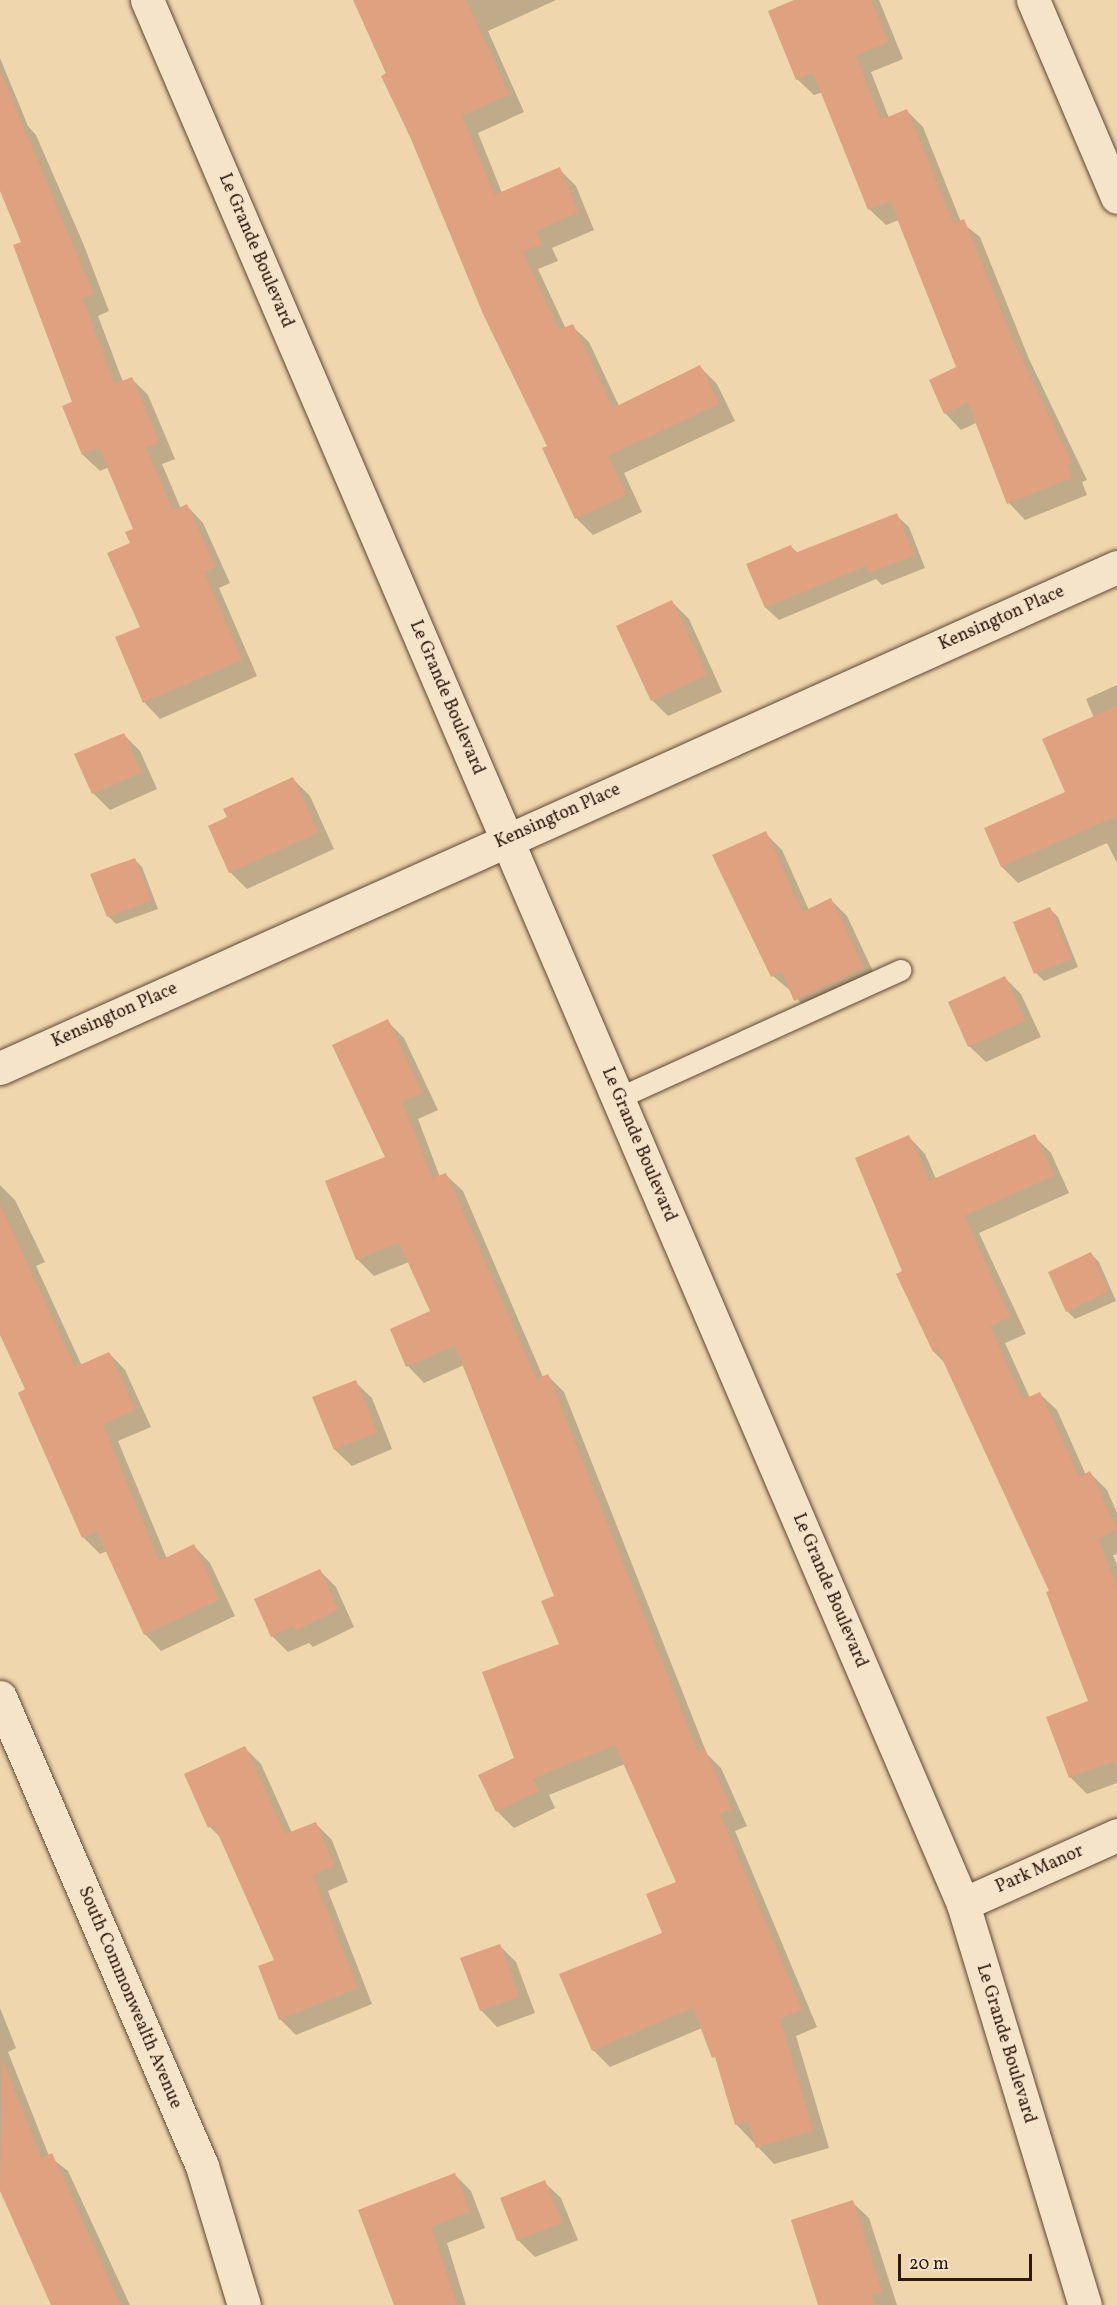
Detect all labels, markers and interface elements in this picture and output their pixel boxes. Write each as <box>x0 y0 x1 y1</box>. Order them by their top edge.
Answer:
street label: Le Grande Boulevard <box>213 170 297 332</box>
street label: Kensington Place <box>936 582 1068 656</box>
street label: Le Grande Boulevard <box>404 617 488 779</box>
street label: Kensington Place <box>492 780 624 854</box>
street label: Kensington Place <box>49 979 181 1053</box>
street label: Le Grande Boulevard <box>596 1064 680 1226</box>
street label: Le Grande Boulevard <box>787 1510 871 1672</box>
street label: Park Manor <box>993 1841 1087 1899</box>
street label: South Commonwealth Avenue <box>72 1884 186 2112</box>
street label: Le Grande Boulevard <box>970 1962 1040 2126</box>
scale bar <box>901 2242 1034 2280</box>
text: 20 m <box>909 2252 949 2277</box>

